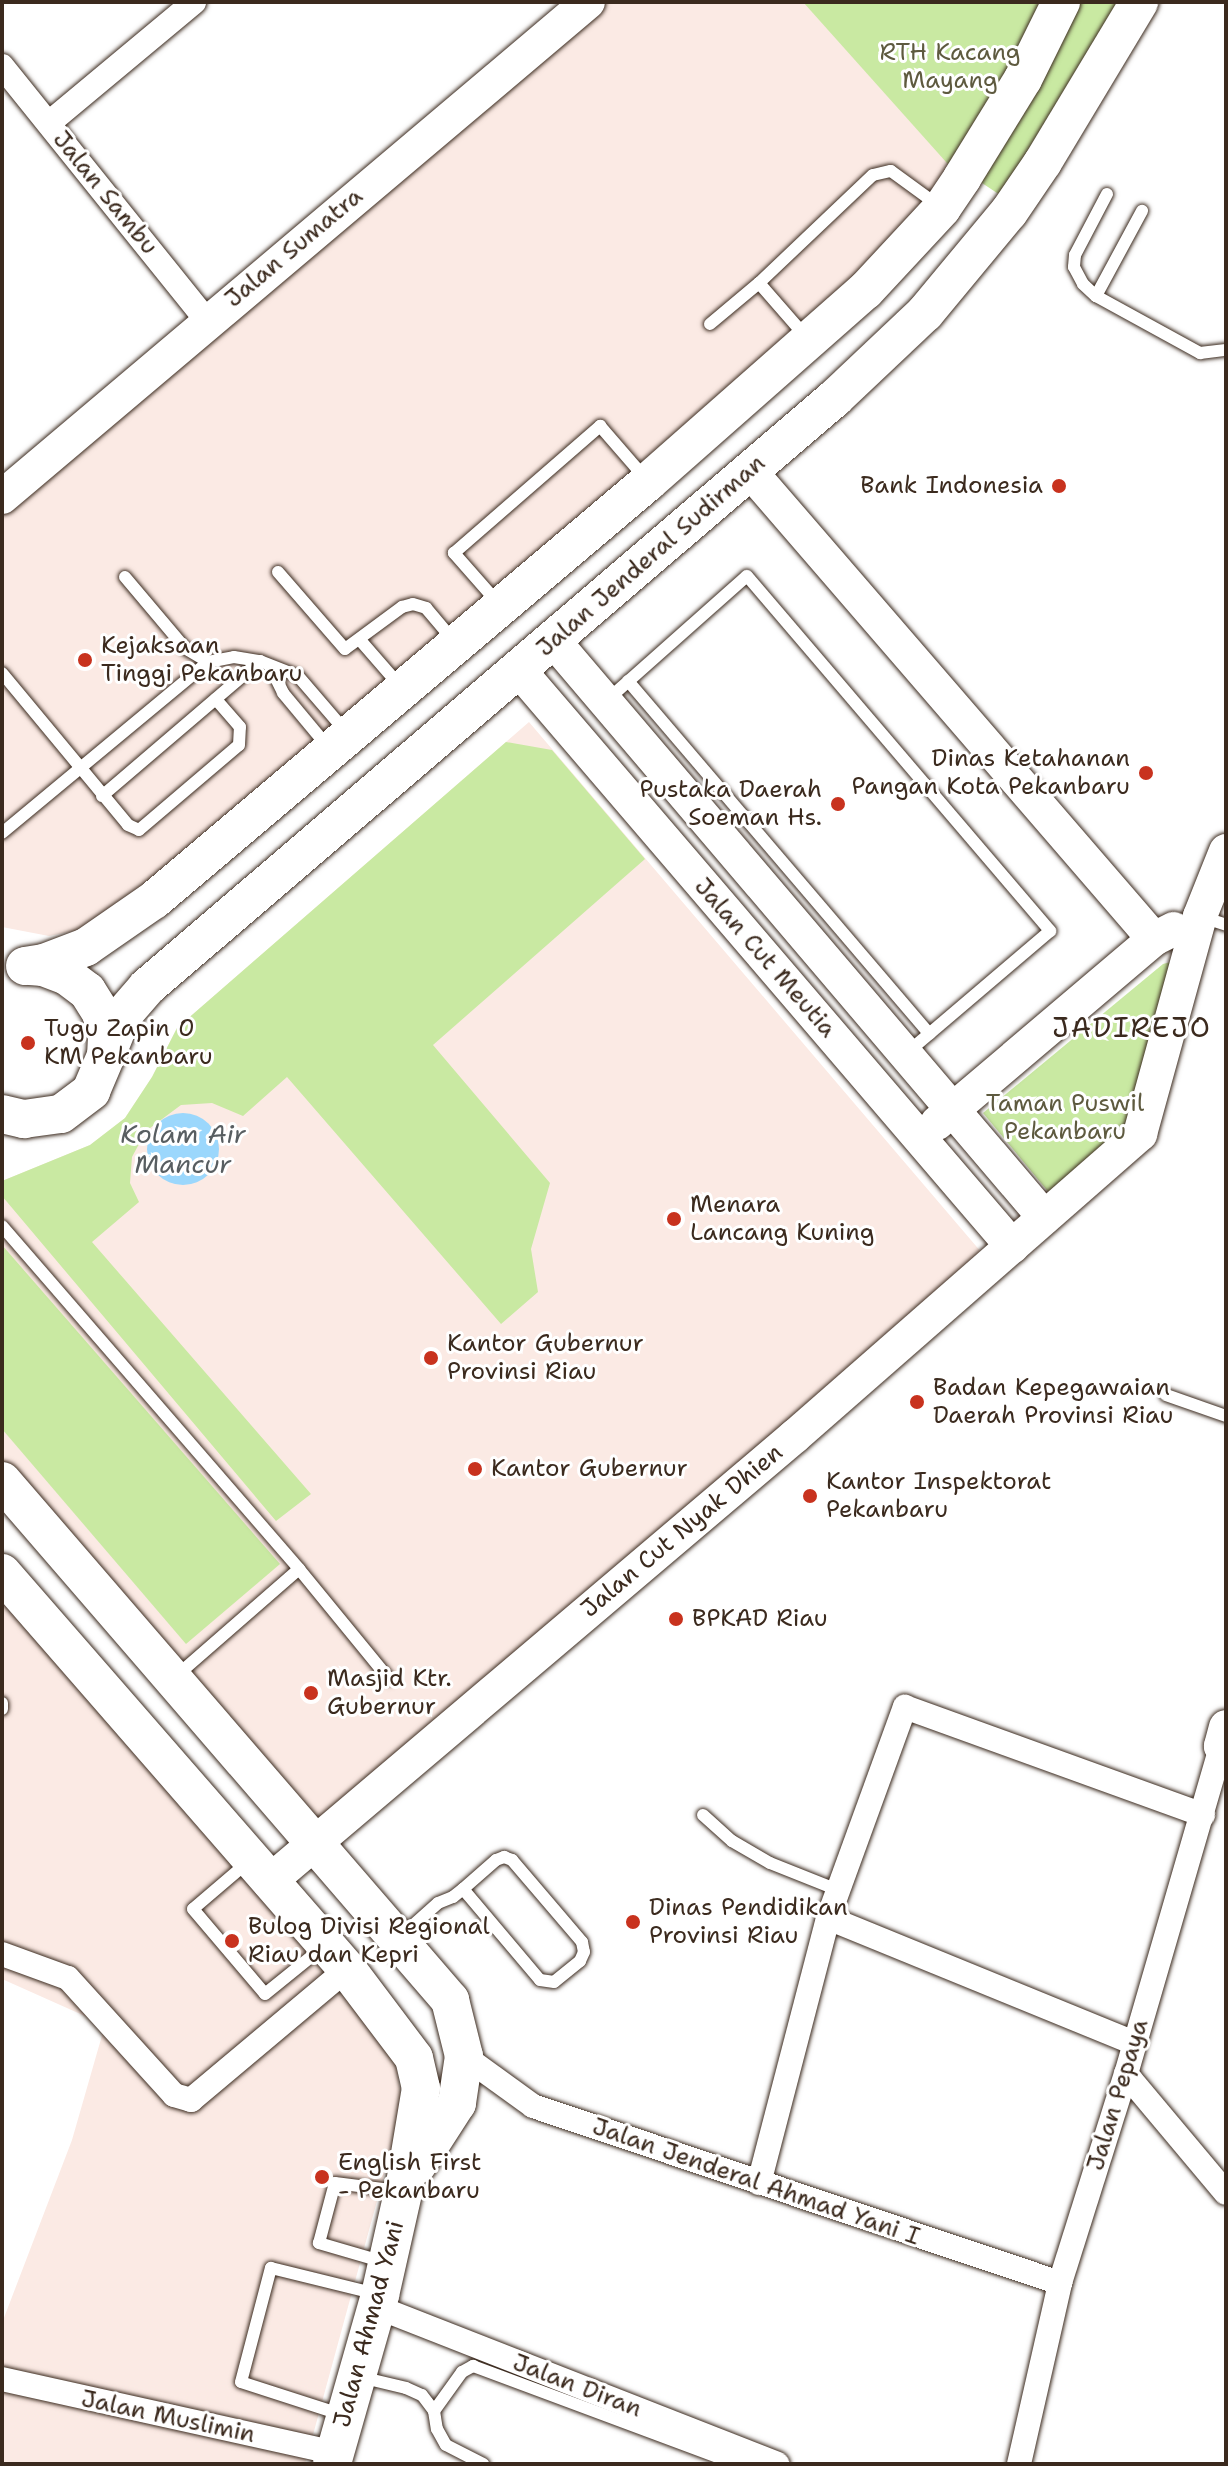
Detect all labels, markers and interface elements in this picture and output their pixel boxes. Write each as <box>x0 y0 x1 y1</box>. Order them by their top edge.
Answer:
park label: RTH Kacang Mayang <box>879 39 1021 95</box>
street label: Jalan Sambu <box>46 125 164 261</box>
street label: Jalan Sumatra <box>219 182 369 314</box>
street label: Jalan Jenderal Sudirman <box>531 449 771 663</box>
place label: Bank Indonesia <box>860 472 1043 500</box>
marker: Bank Indonesia <box>1050 477 1068 495</box>
place label: Kejaksaan Tinggi Pekanbaru <box>101 632 302 688</box>
marker: Kejaksaan Tinggi Pekanbaru <box>76 651 94 669</box>
place label: Dinas Ketahanan Pangan Kota Pekanbaru <box>852 745 1130 801</box>
marker: Dinas Ketahanan Pangan Kota Pekanbaru <box>1137 764 1155 782</box>
place label: Pustaka Daerah Soeman Hs. <box>639 776 822 832</box>
marker: Pustaka Daerah Soeman Hs. <box>829 795 847 813</box>
street label: Jalan Cut Meutia <box>688 872 842 1044</box>
district label: JADIREJO <box>1052 1010 1212 1044</box>
place label: Tugu Zapin 0 KM Pekanbaru <box>44 1015 213 1071</box>
marker: Tugu Zapin 0 KM Pekanbaru <box>19 1034 37 1052</box>
park label: Taman Puswil Pekanbaru <box>986 1090 1144 1146</box>
water label: Kolam Air Mancur <box>120 1118 246 1180</box>
place label: Menara Lancang Kuning <box>690 1191 874 1247</box>
marker: Menara Lancang Kuning <box>665 1210 683 1228</box>
place label: Kantor Gubernur Provinsi Riau <box>447 1330 644 1386</box>
marker: Kantor Gubernur Provinsi Riau <box>422 1349 440 1367</box>
place label: Badan Kepegawaian Daerah Provinsi Riau <box>933 1374 1173 1430</box>
marker: Badan Kepegawaian Daerah Provinsi Riau <box>908 1393 926 1411</box>
street label: Jalan Cut Nyak Dhien <box>575 1438 789 1624</box>
place label: Kantor Gubernur <box>491 1455 688 1483</box>
marker: Kantor Gubernur <box>466 1460 484 1478</box>
place label: Kantor Inspektorat Pekanbaru <box>826 1468 1051 1524</box>
marker: Kantor Inspektorat Pekanbaru <box>801 1487 819 1505</box>
place label: BPKAD Riau <box>692 1605 828 1633</box>
marker: BPKAD Riau <box>667 1610 685 1628</box>
place label: Masjid Ktr. Gubernur <box>327 1665 452 1721</box>
marker: Masjid Ktr. Gubernur <box>302 1684 320 1702</box>
place label: Dinas Pendidikan Provinsi Riau <box>649 1894 848 1950</box>
place label: Bulog Divisi Regional Riau dan Kepri <box>248 1913 490 1969</box>
marker: Dinas Pendidikan Provinsi Riau <box>624 1913 642 1931</box>
marker: Bulog Divisi Regional Riau dan Kepri <box>223 1932 241 1950</box>
street label: Jalan Pepaya <box>1081 2016 1155 2174</box>
street label: Jalan Jenderal Ahmad Yani I <box>588 2112 924 2252</box>
place label: English First - Pekanbaru <box>338 2149 482 2205</box>
marker: English First - Pekanbaru <box>313 2168 331 2186</box>
street label: Jalan Ahmad Yani <box>328 2217 410 2431</box>
street label: Jalan Diran <box>509 2348 645 2424</box>
street label: Jalan Muslimin <box>78 2385 258 2449</box>

